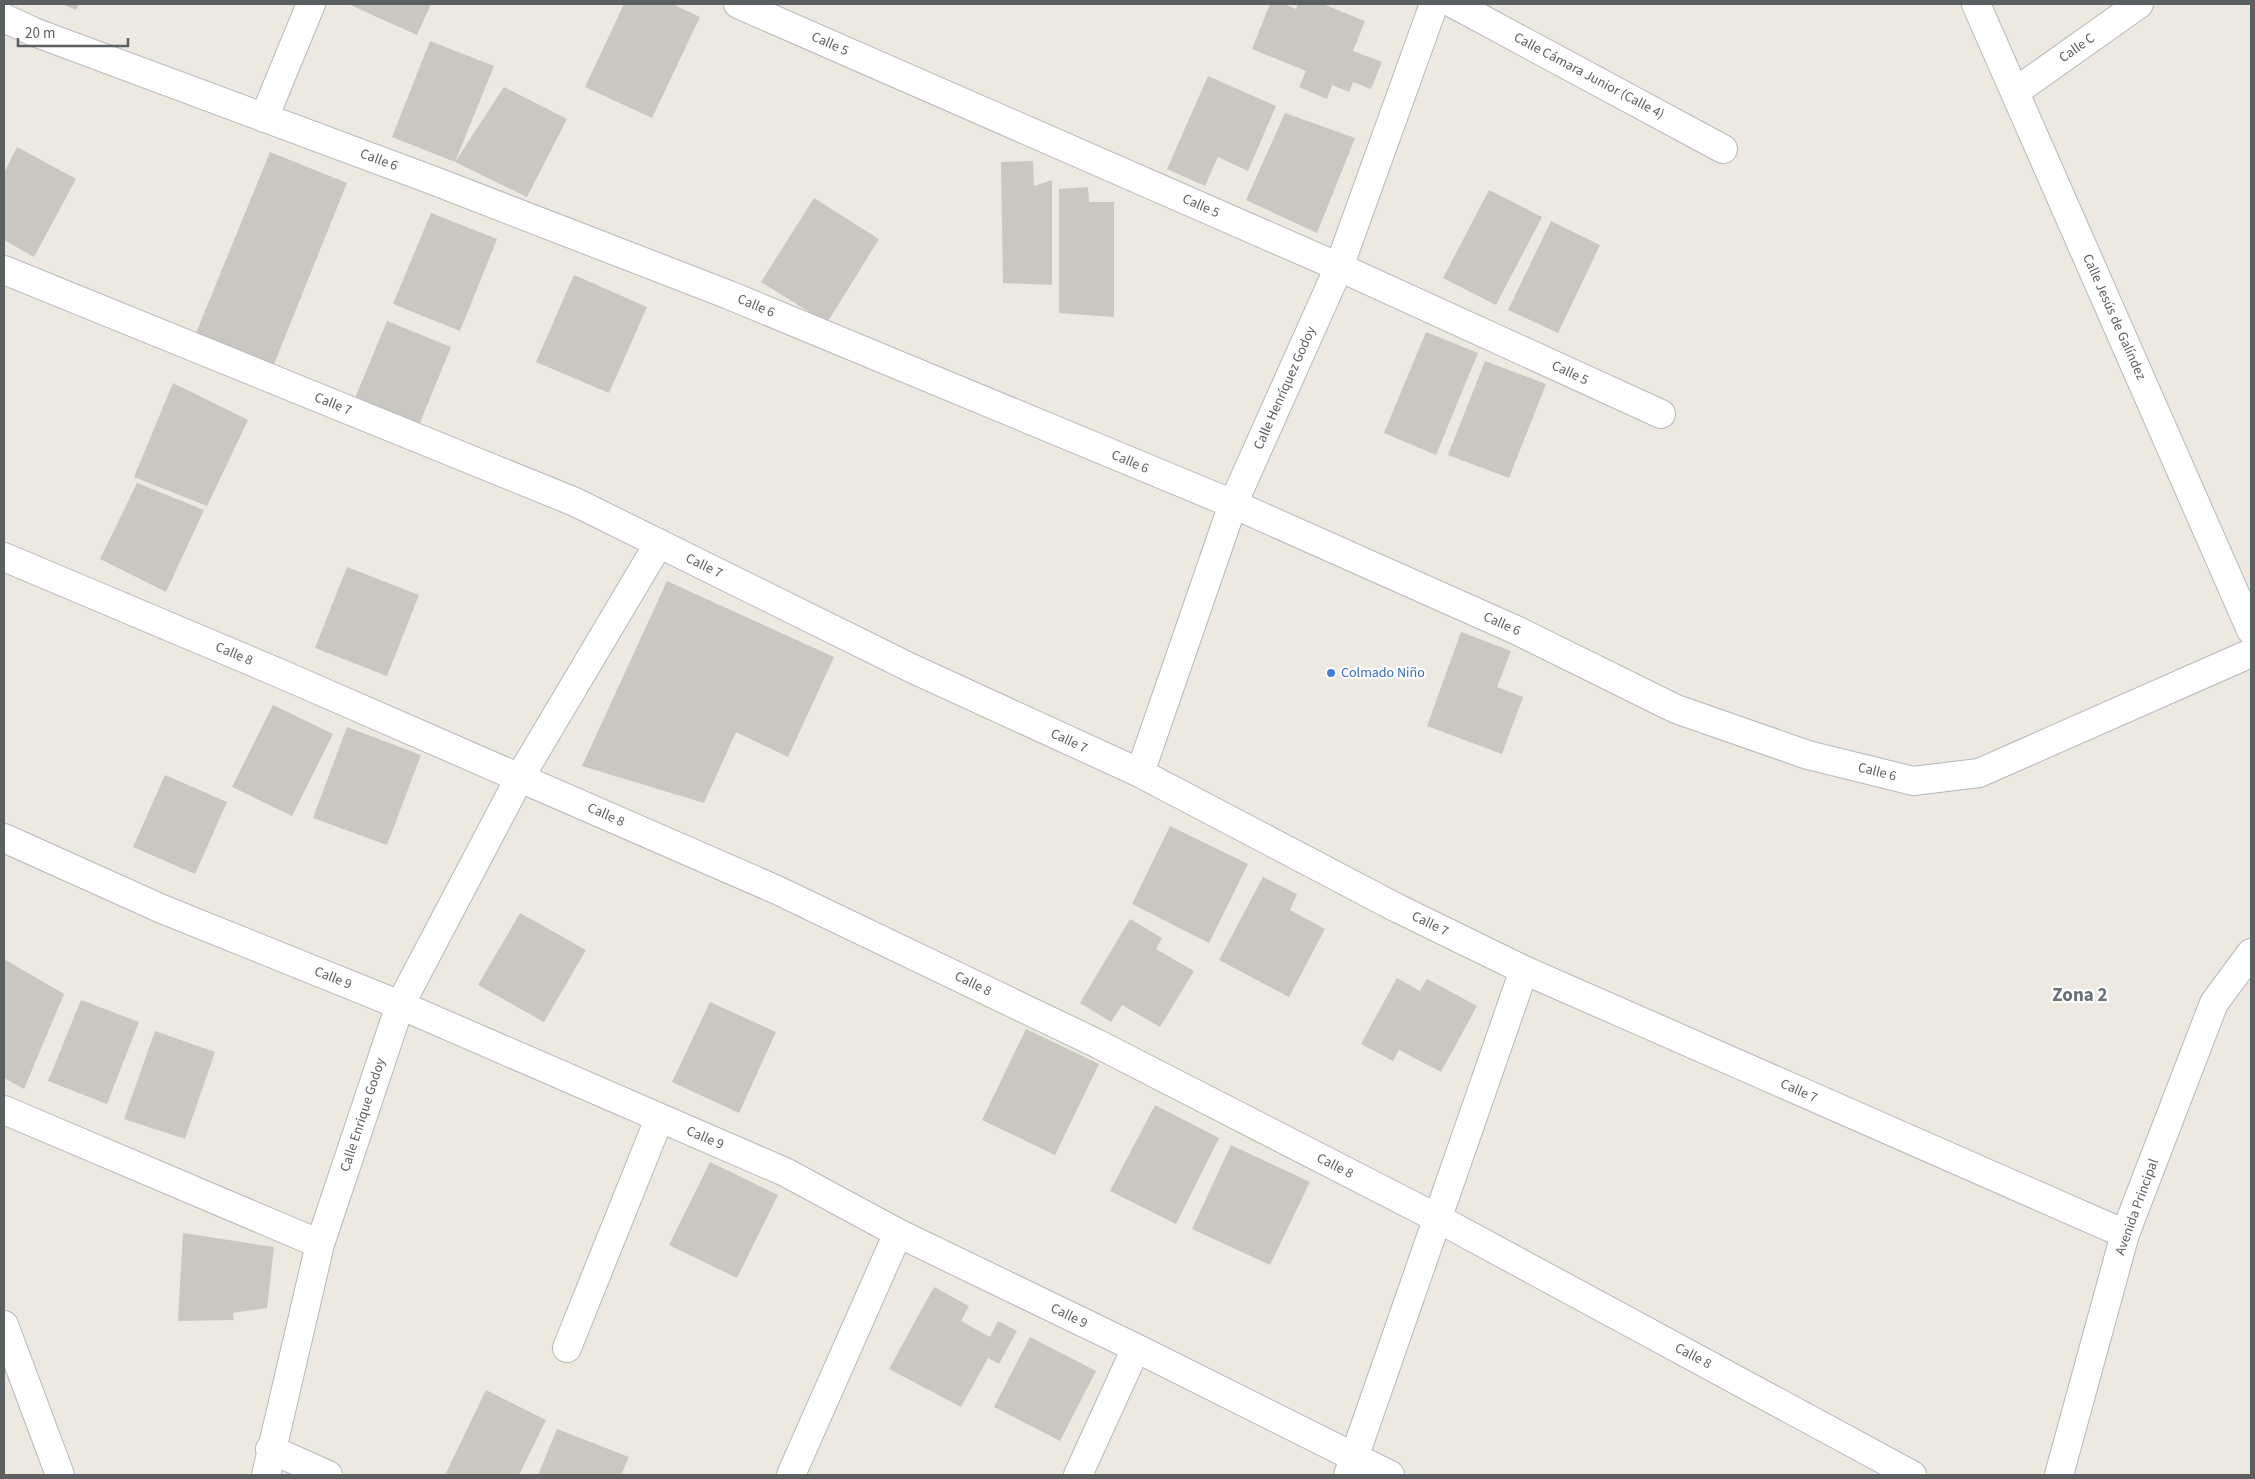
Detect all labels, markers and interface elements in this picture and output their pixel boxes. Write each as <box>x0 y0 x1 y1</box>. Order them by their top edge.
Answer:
scale bar <box>18 15 128 47</box>
text: 20 m <box>25 23 55 44</box>
street label: Calle 5 <box>808 27 852 61</box>
street label: Calle Cámara Junior (Calle 4) <box>1510 28 1668 124</box>
street label: Calle C <box>2055 28 2099 68</box>
street label: Calle 6 <box>357 144 401 176</box>
street label: Calle 5 <box>1179 189 1223 223</box>
street label: Calle Jesús de Galíndez <box>2077 251 2151 383</box>
street label: Calle 6 <box>734 289 778 323</box>
street label: Calle Henríquez Godoy <box>1249 323 1321 453</box>
street label: Calle 5 <box>1548 356 1592 390</box>
street label: Calle 7 <box>311 387 355 421</box>
street label: Calle 6 <box>1108 445 1152 479</box>
street label: Calle 7 <box>682 548 726 584</box>
street label: Calle 6 <box>1480 607 1524 641</box>
street label: Calle 8 <box>212 637 256 671</box>
place label: Colmado Niño <box>1341 663 1425 683</box>
marker: Colmado Niño <box>1325 667 1337 679</box>
street label: Calle 7 <box>1047 724 1091 758</box>
street label: Calle 6 <box>1856 758 1898 786</box>
street label: Calle 8 <box>584 798 628 832</box>
street label: Calle 7 <box>1408 906 1452 942</box>
street label: Calle 9 <box>311 961 355 995</box>
street label: Calle 8 <box>951 966 995 1002</box>
district label: Zona 2 <box>2052 982 2108 1009</box>
street label: Calle Enrique Godoy <box>335 1055 391 1174</box>
street label: Calle 7 <box>1777 1074 1821 1108</box>
street label: Calle 9 <box>683 1121 727 1155</box>
street label: Calle 8 <box>1313 1148 1357 1184</box>
street label: Avenida Principal <box>2110 1155 2164 1258</box>
street label: Calle 9 <box>1047 1298 1091 1334</box>
street label: Calle 8 <box>1671 1338 1715 1374</box>

